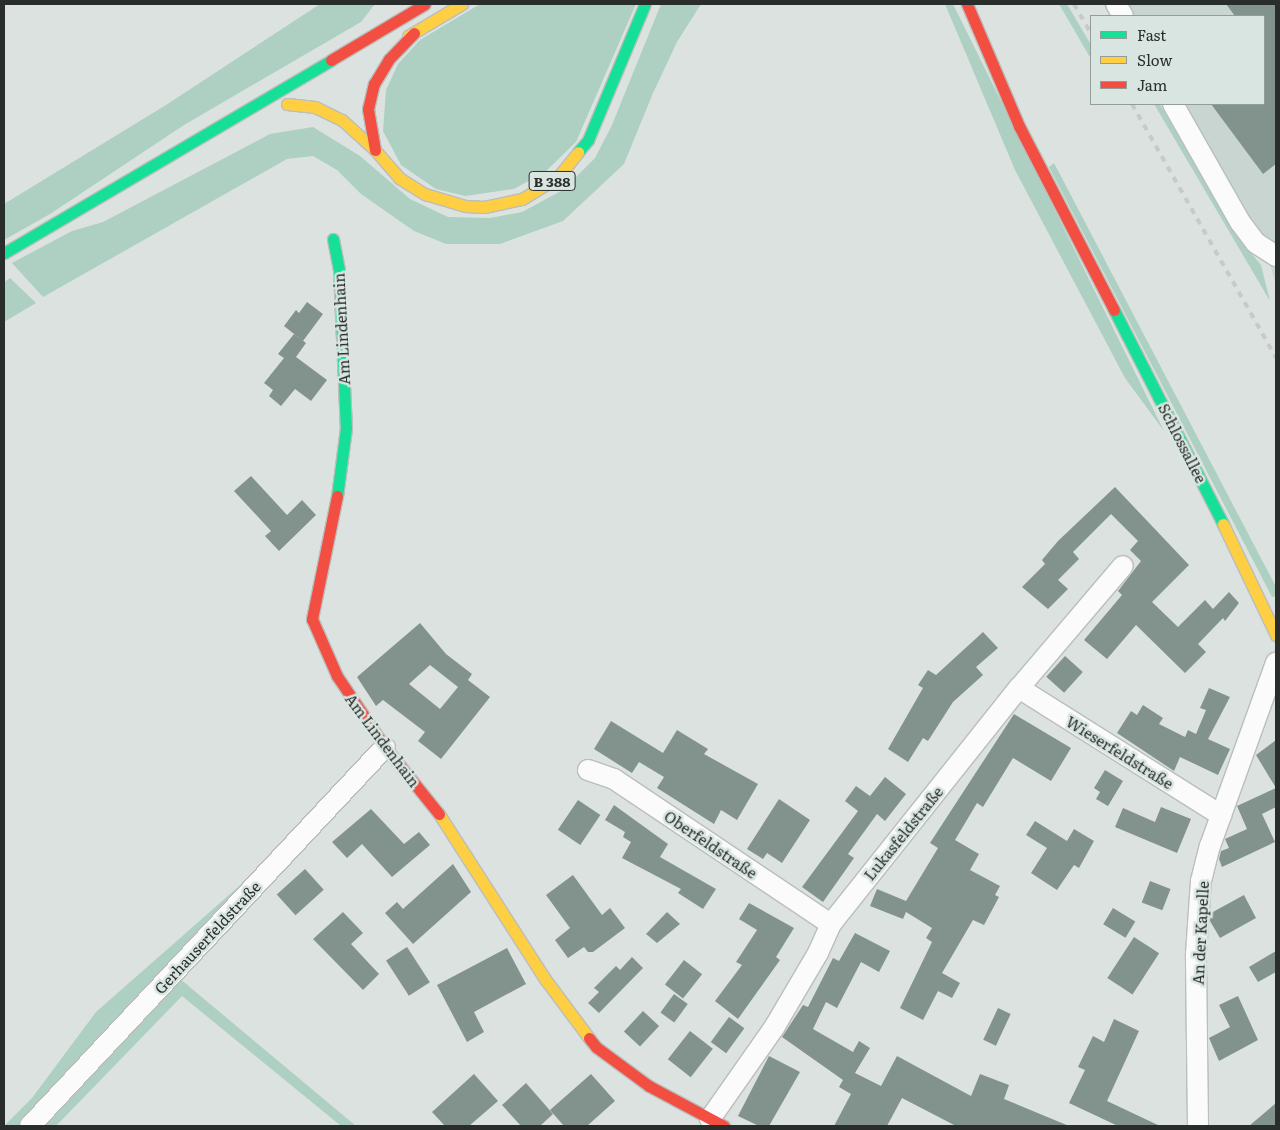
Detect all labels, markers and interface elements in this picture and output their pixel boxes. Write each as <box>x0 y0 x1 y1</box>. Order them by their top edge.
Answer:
legend <box>1090 15 1265 105</box>
text: Fast <box>1137 23 1166 46</box>
text: Slow <box>1137 48 1172 71</box>
text: Jam <box>1137 73 1167 96</box>
road number: B 388 <box>528 170 576 192</box>
street label: Am Lindenhain <box>329 273 353 385</box>
street label: Schlossallee <box>1155 400 1211 486</box>
street label: Am Lindenhain <box>342 690 424 790</box>
street label: Wieserfeldstraße <box>1063 712 1177 792</box>
street label: Lukasfeldstraße <box>860 783 946 883</box>
street label: Oberfeldstraße <box>661 806 761 882</box>
street label: Gerhauserfeldstraße <box>150 877 264 997</box>
street label: An der Kapelle <box>1188 881 1212 985</box>

